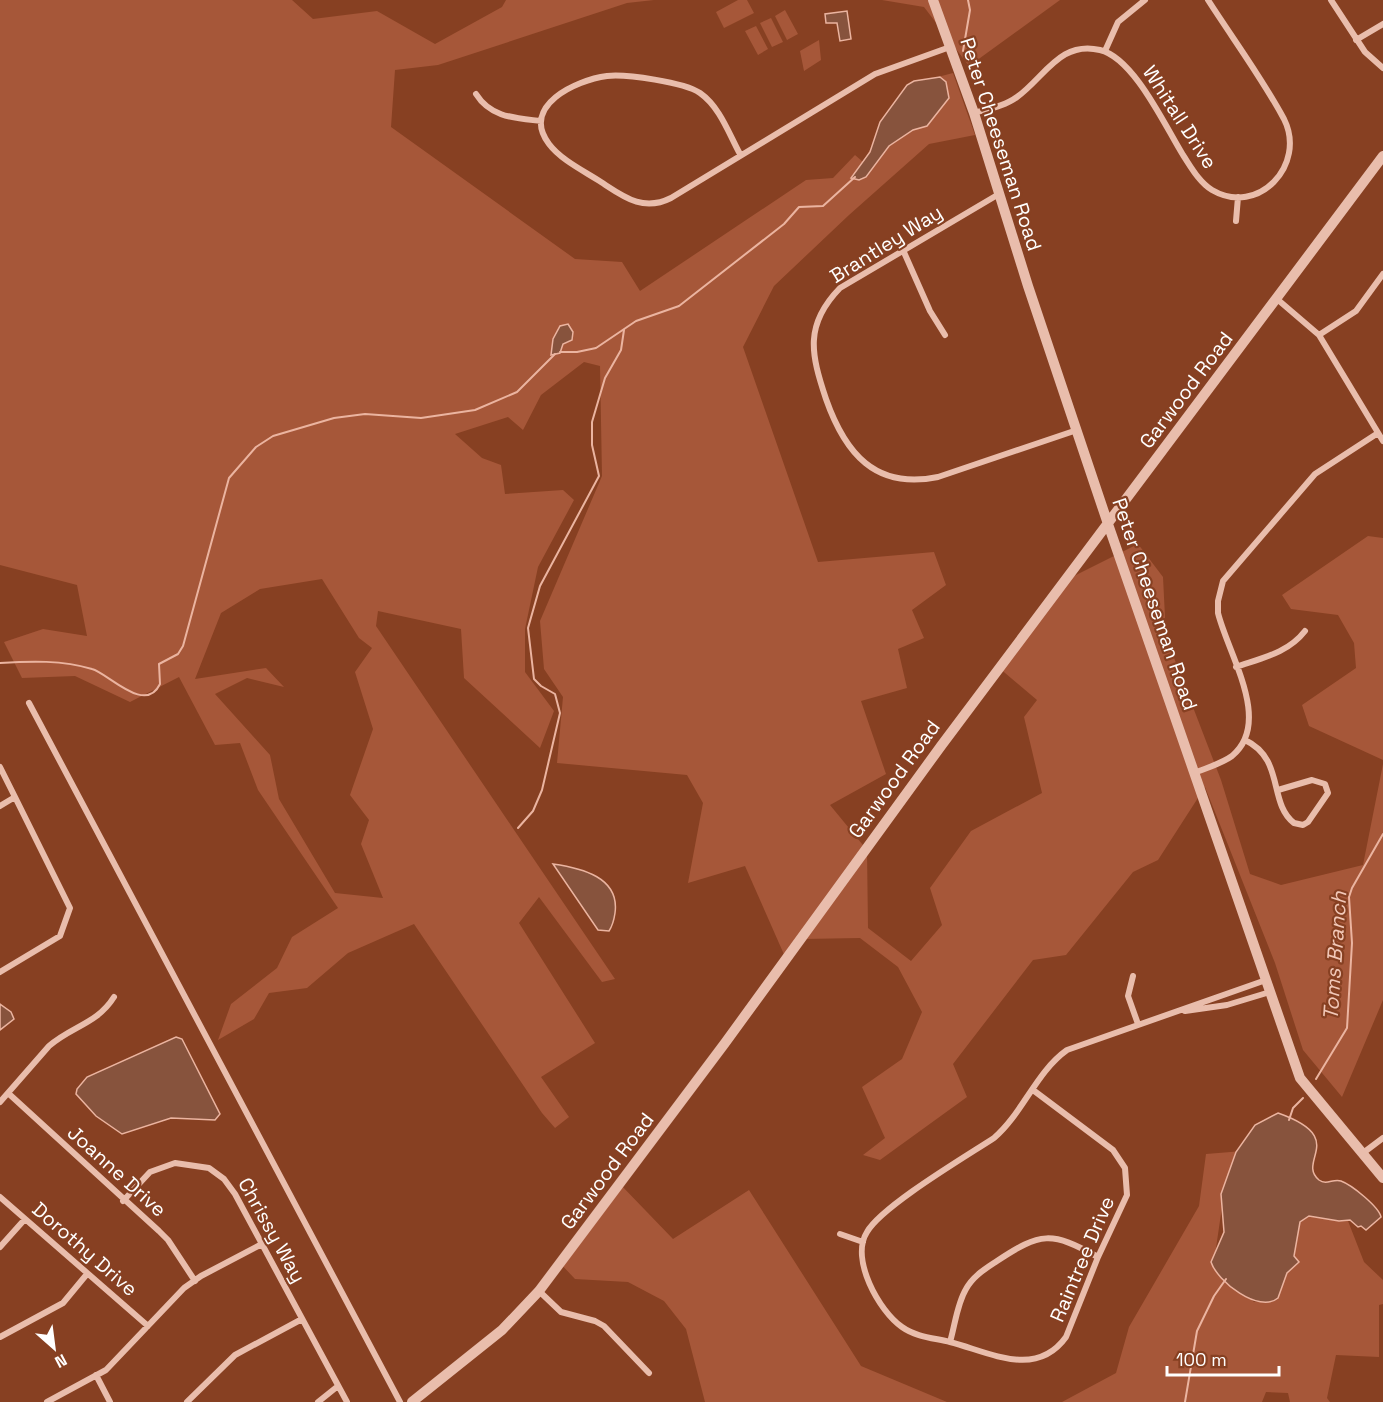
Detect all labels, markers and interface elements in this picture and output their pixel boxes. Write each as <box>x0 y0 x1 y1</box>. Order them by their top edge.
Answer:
street label: Peter Cheeseman Road <box>954 34 1048 254</box>
street label: Whitall Drive <box>1137 60 1223 174</box>
street label: Brantley Way <box>825 199 947 289</box>
street label: Garwood Road <box>1134 326 1238 454</box>
street label: Peter Cheeseman Road <box>1106 494 1204 714</box>
street label: Garwood Road <box>842 715 946 843</box>
water label: Toms Branch <box>1317 889 1353 1022</box>
street label: Garwood Road <box>555 1107 659 1235</box>
street label: Joanne Drive <box>62 1120 172 1222</box>
street label: Chrissy Way <box>232 1173 312 1287</box>
street label: Raintree Drive <box>1044 1192 1120 1326</box>
street label: Dorothy Drive <box>27 1196 143 1302</box>
north arrow <box>24 1318 84 1378</box>
scale bar <box>1167 1339 1280 1377</box>
text: 100 m <box>1176 1348 1227 1371</box>
text: N <box>51 1349 70 1373</box>

